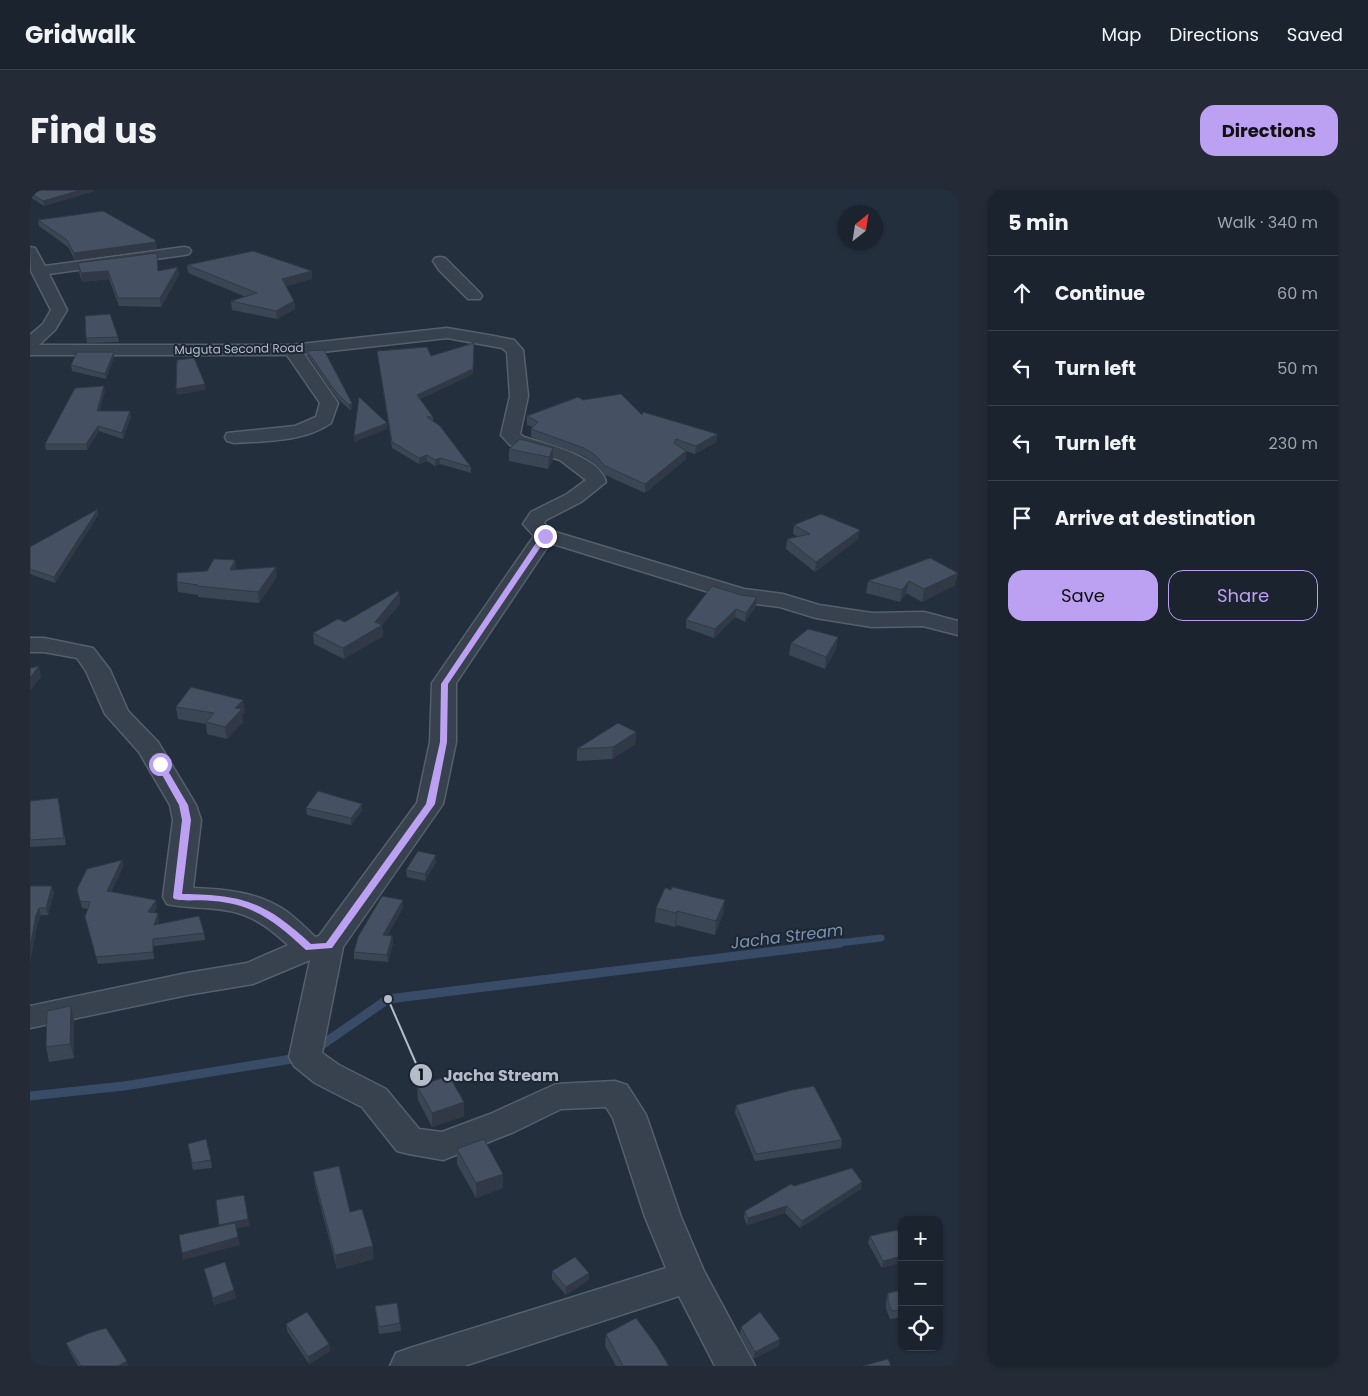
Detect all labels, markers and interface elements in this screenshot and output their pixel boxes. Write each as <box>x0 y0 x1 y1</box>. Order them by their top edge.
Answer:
text: Gridwalk <box>25 18 136 51</box>
text: Map <box>1102 22 1141 47</box>
text: Directions <box>1169 22 1259 47</box>
text: Saved <box>1287 22 1343 47</box>
button: Directions <box>1200 105 1338 156</box>
text: Find us <box>30 106 157 155</box>
north arrow <box>838 205 883 250</box>
text: 5 min <box>1008 208 1069 237</box>
text: Walk · 340 m <box>1217 211 1318 234</box>
icon: ahead <box>1008 279 1036 307</box>
text: Continue <box>1055 280 1145 307</box>
text: 60 m <box>1277 282 1318 305</box>
street label: Muguta Second Road <box>174 339 304 358</box>
icon: left <box>1008 354 1036 382</box>
text: Turn left <box>1055 355 1136 382</box>
text: 50 m <box>1277 357 1318 380</box>
icon: left <box>1008 429 1036 457</box>
text: Turn left <box>1055 430 1136 457</box>
text: 230 m <box>1269 432 1318 455</box>
icon: arrive <box>1008 504 1036 532</box>
text: Arrive at destination <box>1055 505 1256 532</box>
route end <box>534 525 557 548</box>
button: Save <box>1008 570 1158 621</box>
button: Share <box>1168 570 1318 621</box>
route start <box>149 753 172 776</box>
water label: Jacha Stream <box>730 918 845 955</box>
callout: Jacha Stream <box>409 1060 569 1091</box>
text: 1 <box>418 1064 424 1085</box>
text: Jacha Stream <box>443 1064 559 1087</box>
map controls <box>898 1216 943 1351</box>
button: + <box>898 1216 943 1261</box>
button: − <box>898 1261 943 1306</box>
button: locate <box>898 1306 943 1351</box>

